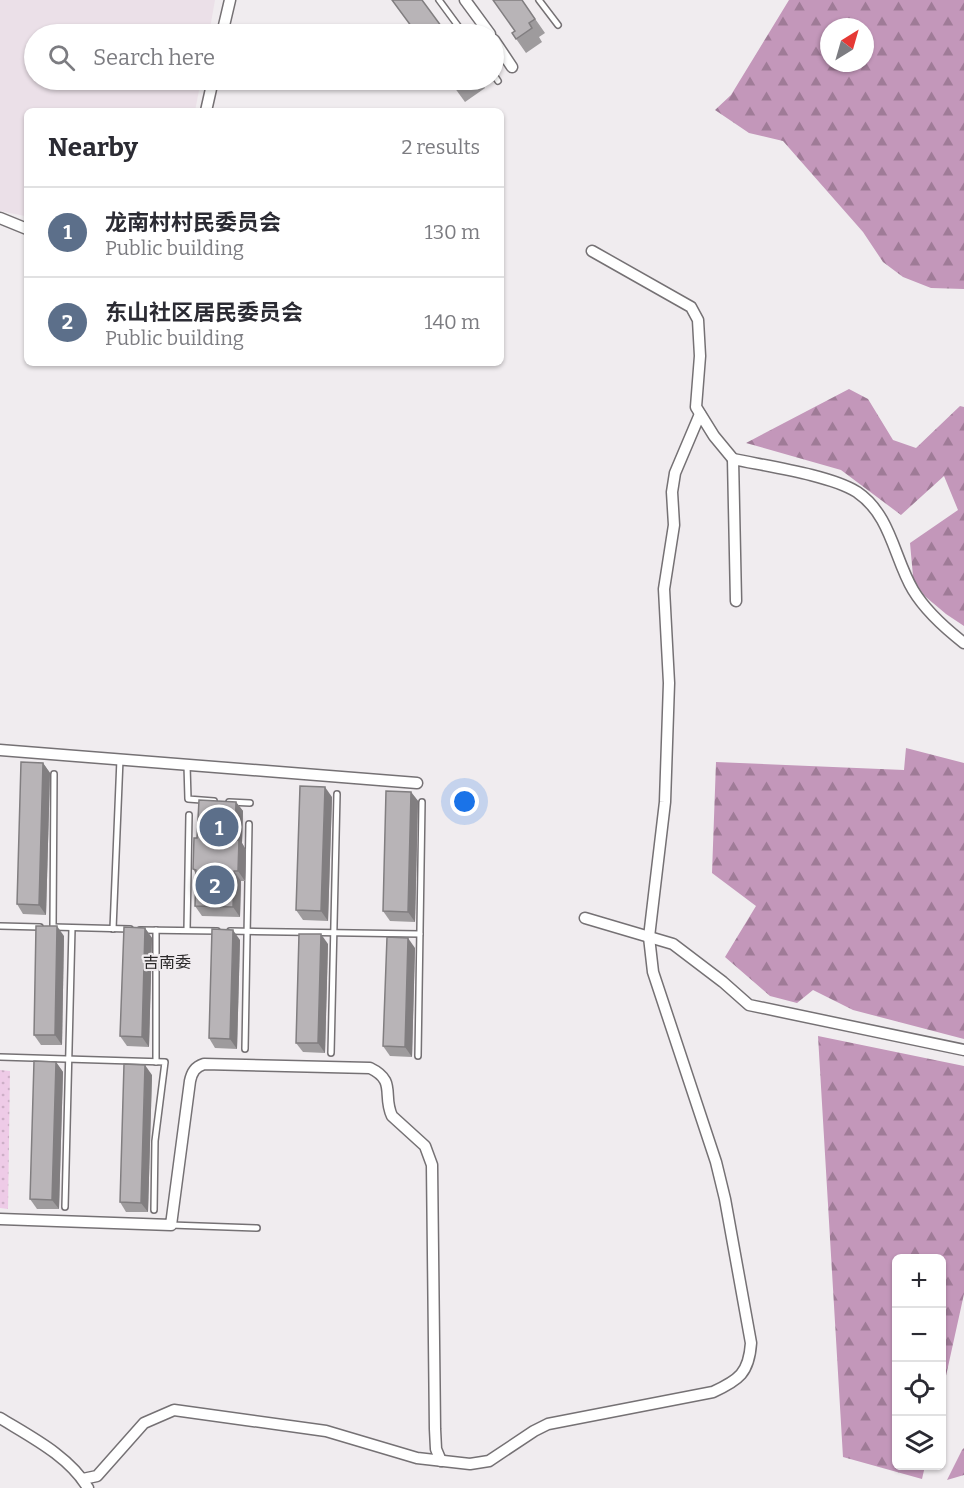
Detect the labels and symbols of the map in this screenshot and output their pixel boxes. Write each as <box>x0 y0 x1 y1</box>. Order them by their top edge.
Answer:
north arrow <box>820 18 874 72</box>
your location <box>450 787 479 816</box>
pin: 1 <box>200 804 238 850</box>
pin: 2 <box>196 862 234 908</box>
district label: 吉南委 <box>143 953 191 972</box>

